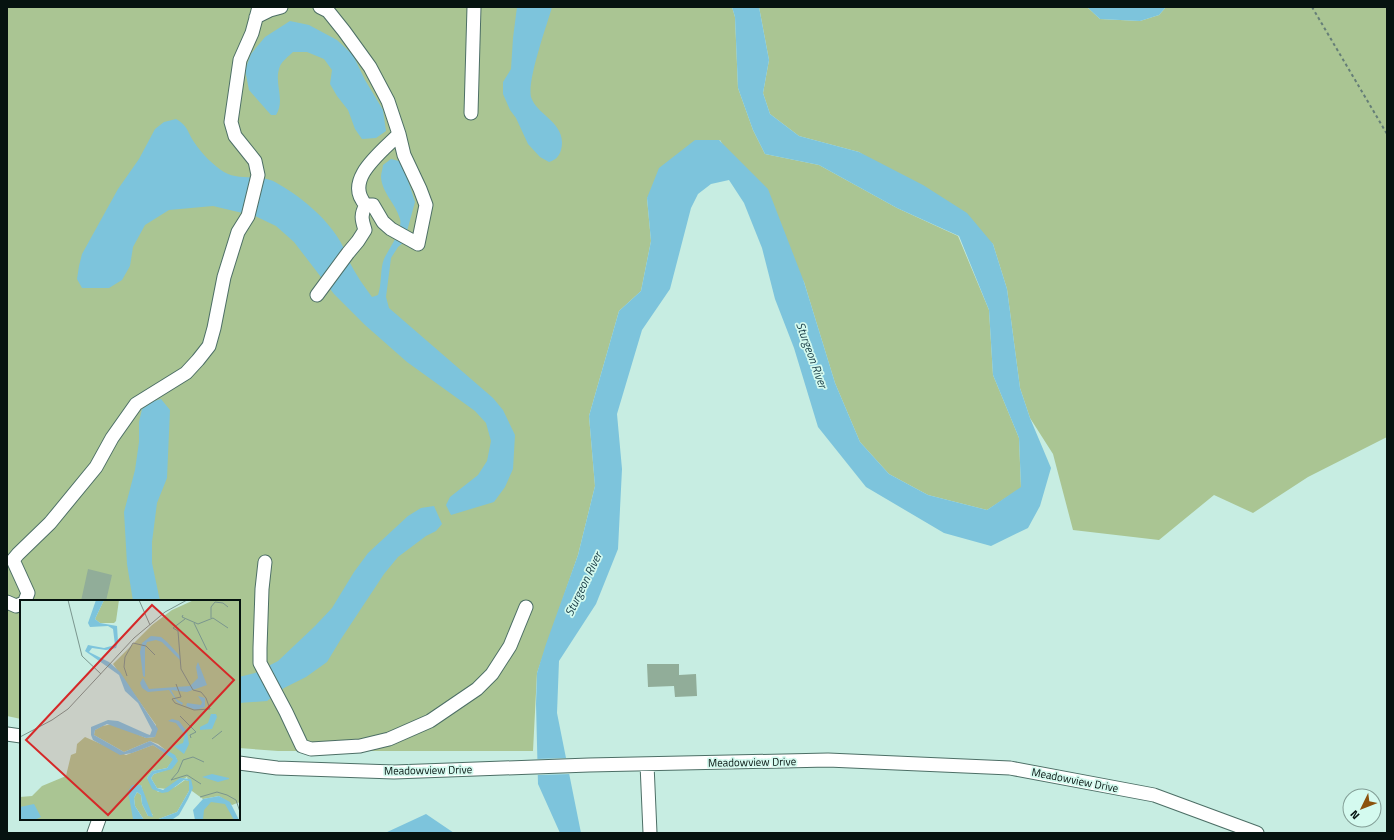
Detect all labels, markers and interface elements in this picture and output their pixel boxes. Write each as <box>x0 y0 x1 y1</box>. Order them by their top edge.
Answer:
water label: Sturgeon River <box>791 319 833 393</box>
water label: Sturgeon River <box>559 547 608 619</box>
inset map <box>20 600 240 820</box>
street label: Meadowview Drive <box>708 753 797 771</box>
street label: Meadowview Drive <box>384 761 473 779</box>
street label: Meadowview Drive <box>1030 764 1120 796</box>
north arrow <box>1342 788 1382 828</box>
text: N <box>1346 807 1363 823</box>

